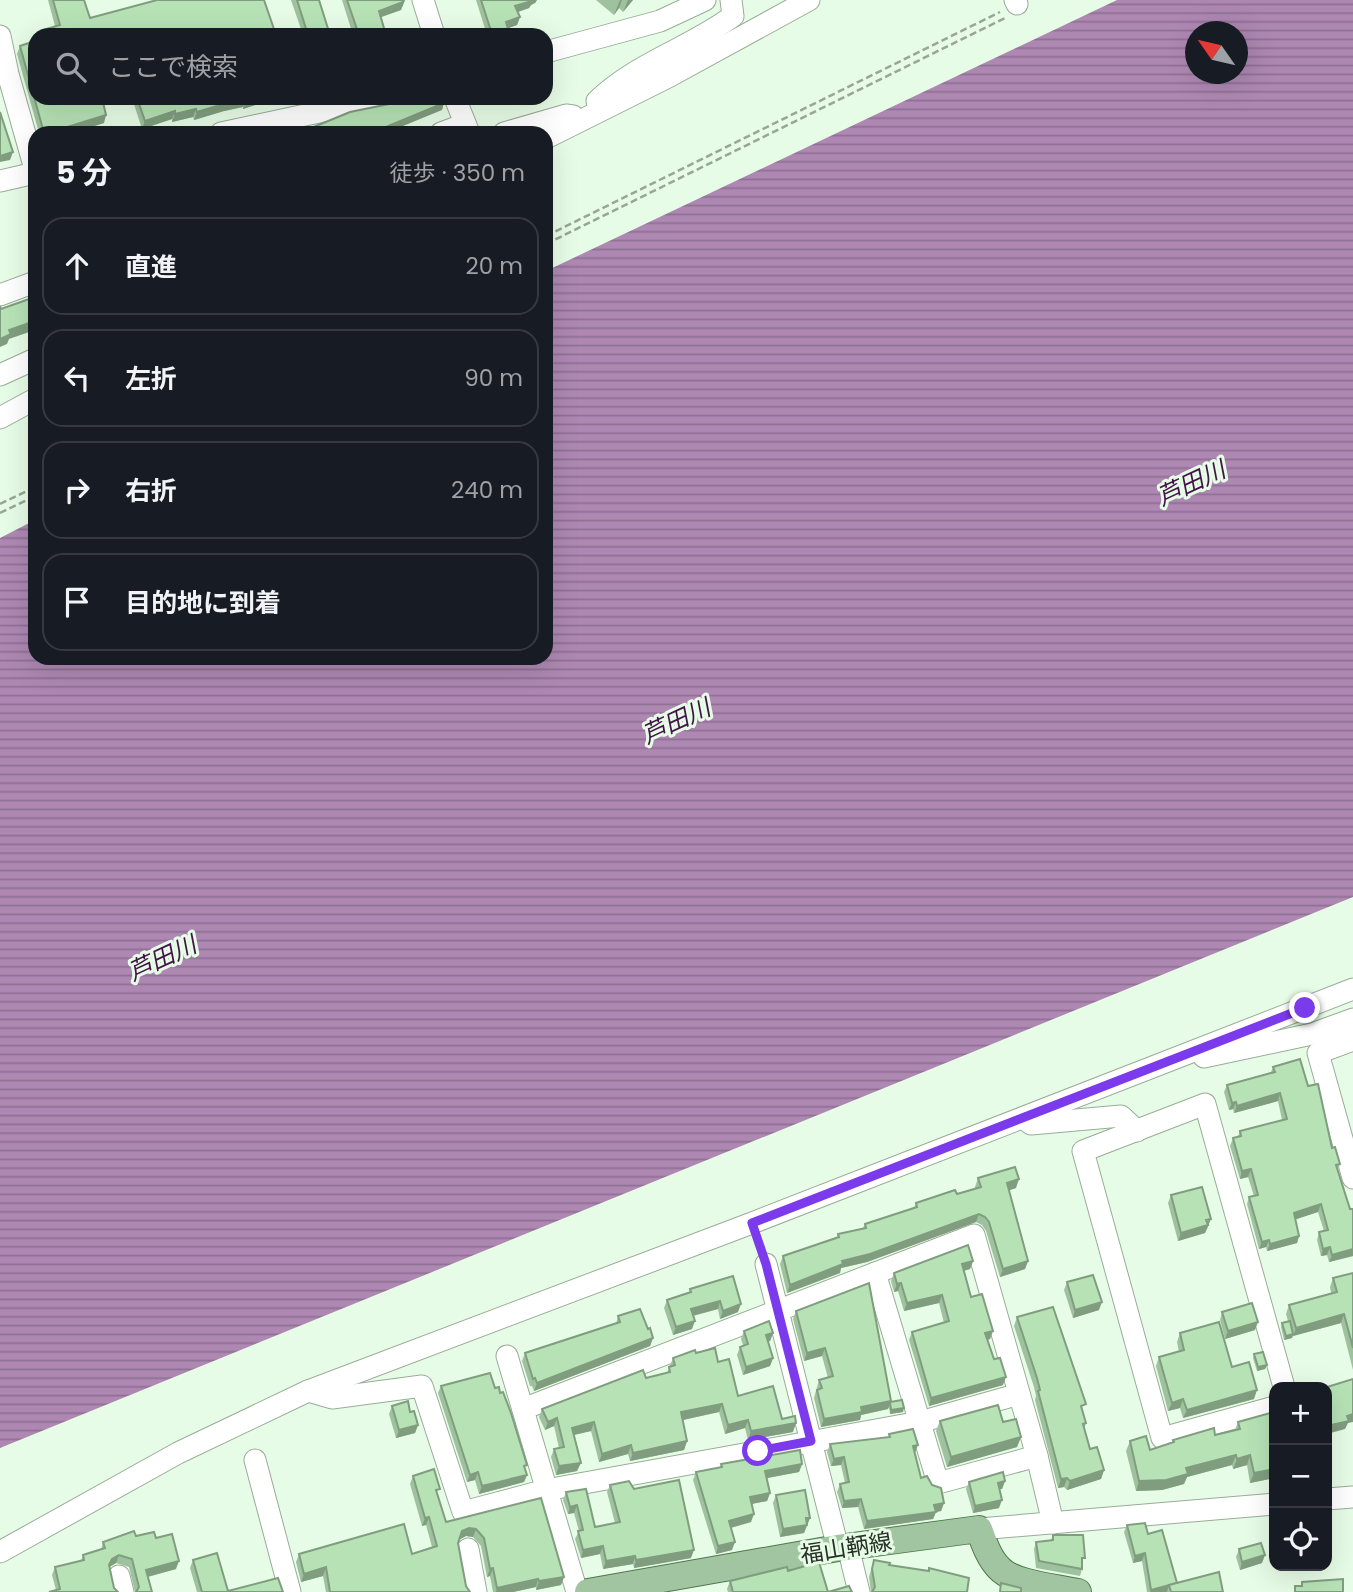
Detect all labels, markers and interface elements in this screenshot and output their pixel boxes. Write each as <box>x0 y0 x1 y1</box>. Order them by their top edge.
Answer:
north arrow <box>1185 21 1248 84</box>
search box <box>28 28 553 105</box>
icon: search <box>52 48 90 86</box>
text: ここで検索 <box>108 49 238 85</box>
text: 5 分 <box>56 151 112 194</box>
text: 徒歩 · 350 m <box>390 157 525 189</box>
icon: ahead <box>58 247 96 285</box>
text: 直進 <box>125 249 177 285</box>
text: 20 m <box>465 250 523 282</box>
icon: left <box>58 359 96 397</box>
text: 左折 <box>125 361 177 397</box>
text: 90 m <box>464 362 523 394</box>
water label: 芦田川 <box>1151 452 1233 513</box>
icon: right <box>58 471 96 509</box>
text: 右折 <box>125 473 177 509</box>
text: 240 m <box>451 474 523 506</box>
icon: arrive <box>58 583 96 621</box>
text: 目的地に到着 <box>125 585 281 621</box>
water label: 芦田川 <box>636 690 718 751</box>
water label: 芦田川 <box>122 927 204 988</box>
route end <box>1289 992 1320 1023</box>
map controls <box>1269 1382 1332 1571</box>
button: + <box>1269 1382 1332 1445</box>
route start <box>742 1435 773 1466</box>
button: − <box>1269 1445 1332 1508</box>
button: locate <box>1269 1508 1332 1571</box>
street label: 福山鞆線 <box>798 1525 894 1571</box>

